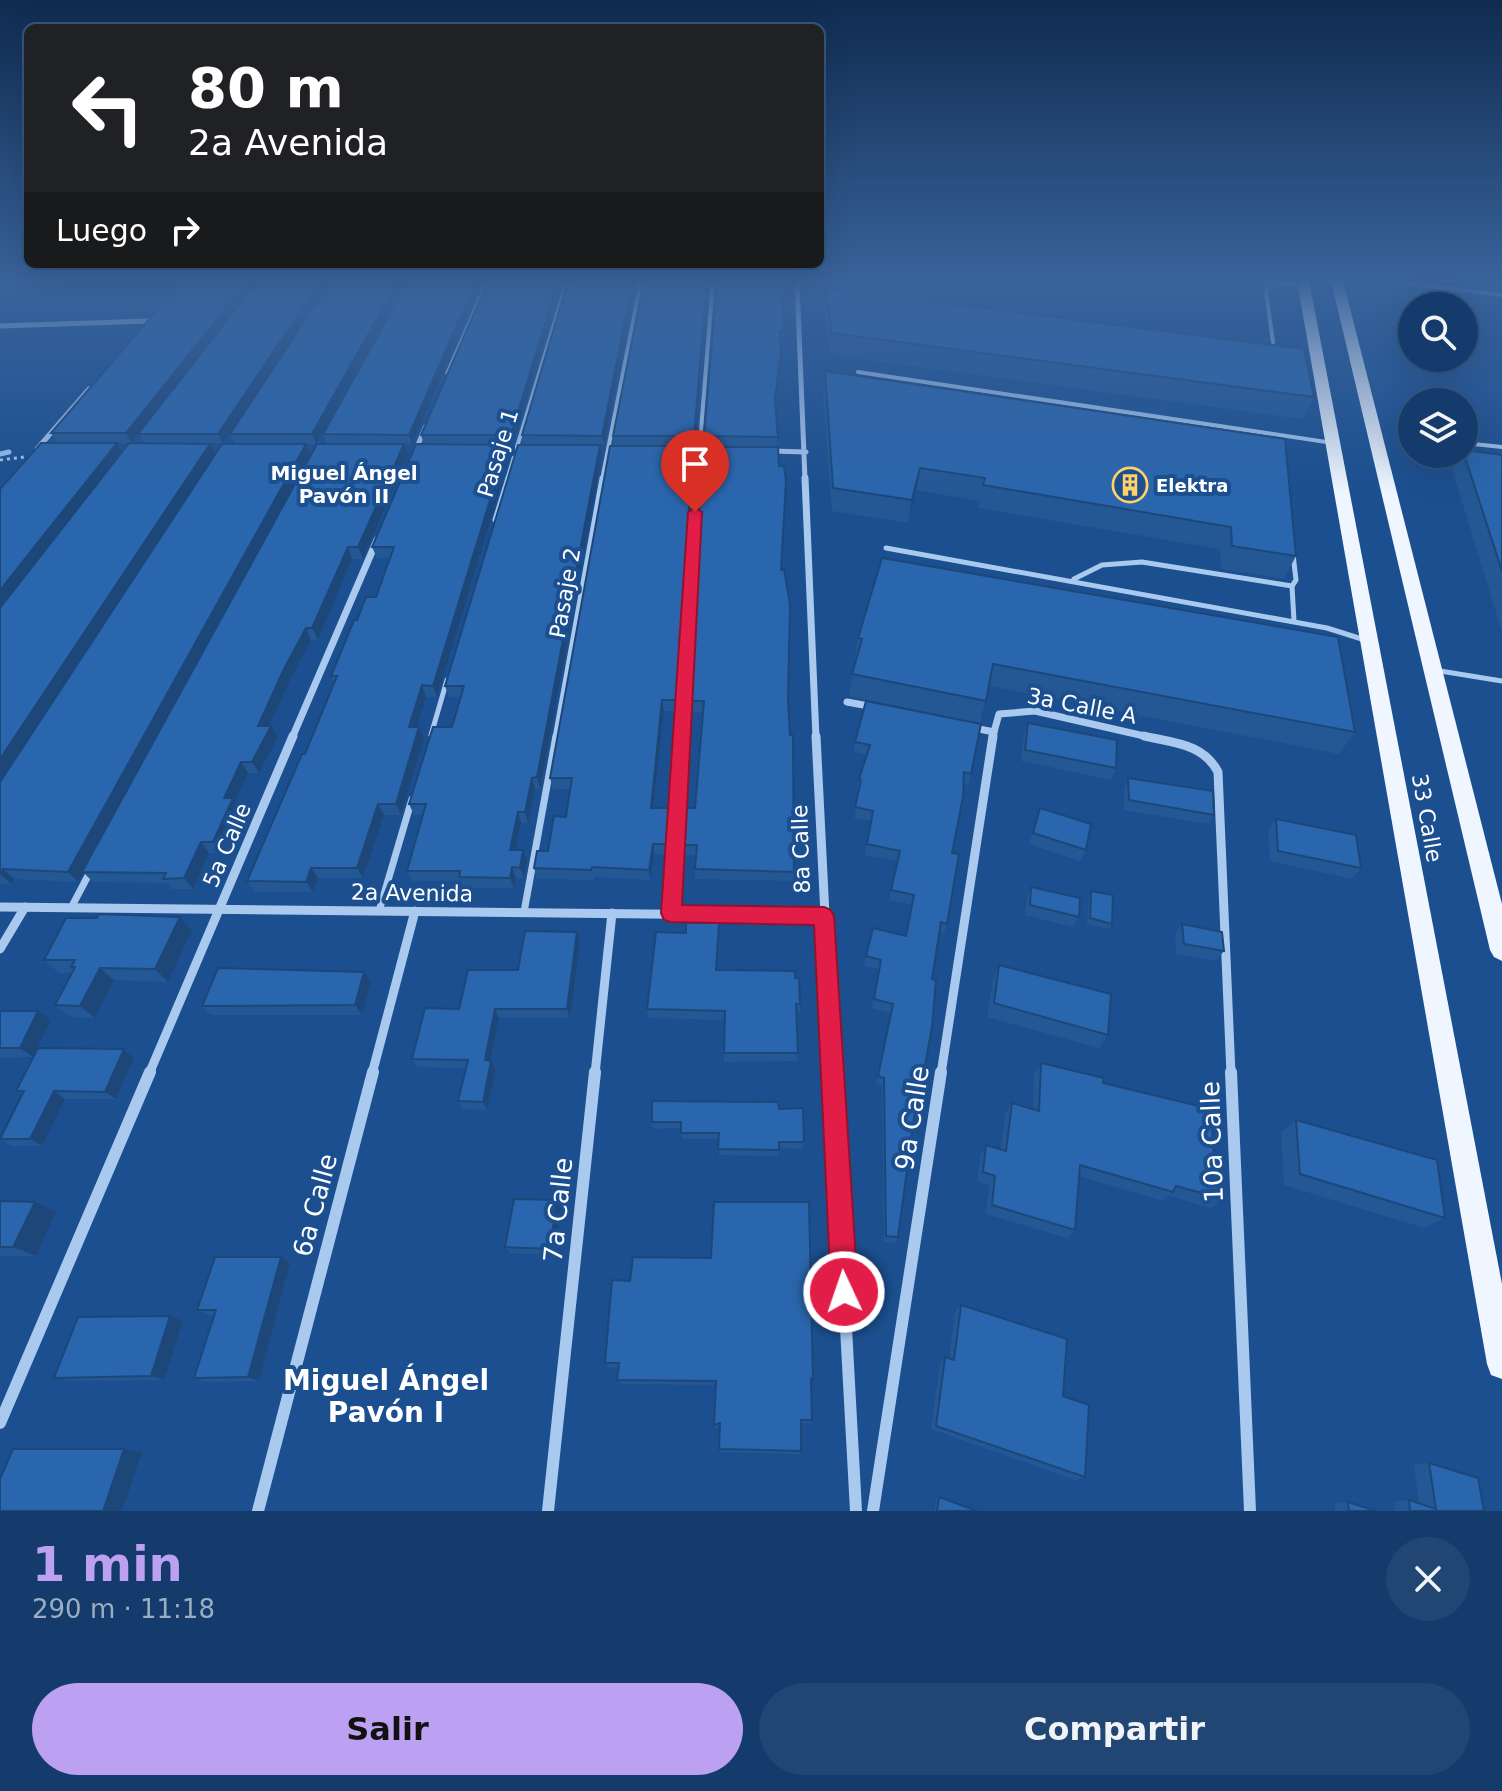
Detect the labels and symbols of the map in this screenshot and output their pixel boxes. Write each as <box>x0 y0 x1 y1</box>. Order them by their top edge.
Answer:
street label: Pasaje 1 <box>473 406 523 500</box>
pin <box>661 430 729 512</box>
district label: Miguel Ángel Pavón II <box>270 461 418 508</box>
building icon: Elektra <box>1111 466 1149 504</box>
place label: Elektra <box>1156 475 1228 496</box>
street label: Pasaje 2 <box>545 546 585 640</box>
street label: 3a Calle A <box>1025 683 1139 729</box>
street label: 33 Calle <box>1407 772 1447 864</box>
street label: 5a Calle <box>198 799 256 891</box>
street label: 8a Calle <box>787 804 815 894</box>
street label: 2a Avenida <box>351 879 473 907</box>
street label: 9a Calle <box>889 1064 935 1172</box>
street label: 10a Calle <box>1195 1081 1229 1203</box>
street label: 6a Calle <box>287 1150 343 1260</box>
street label: 7a Calle <box>538 1156 578 1264</box>
position arrow <box>802 1250 886 1334</box>
district label: Miguel Ángel Pavón I <box>283 1363 489 1429</box>

